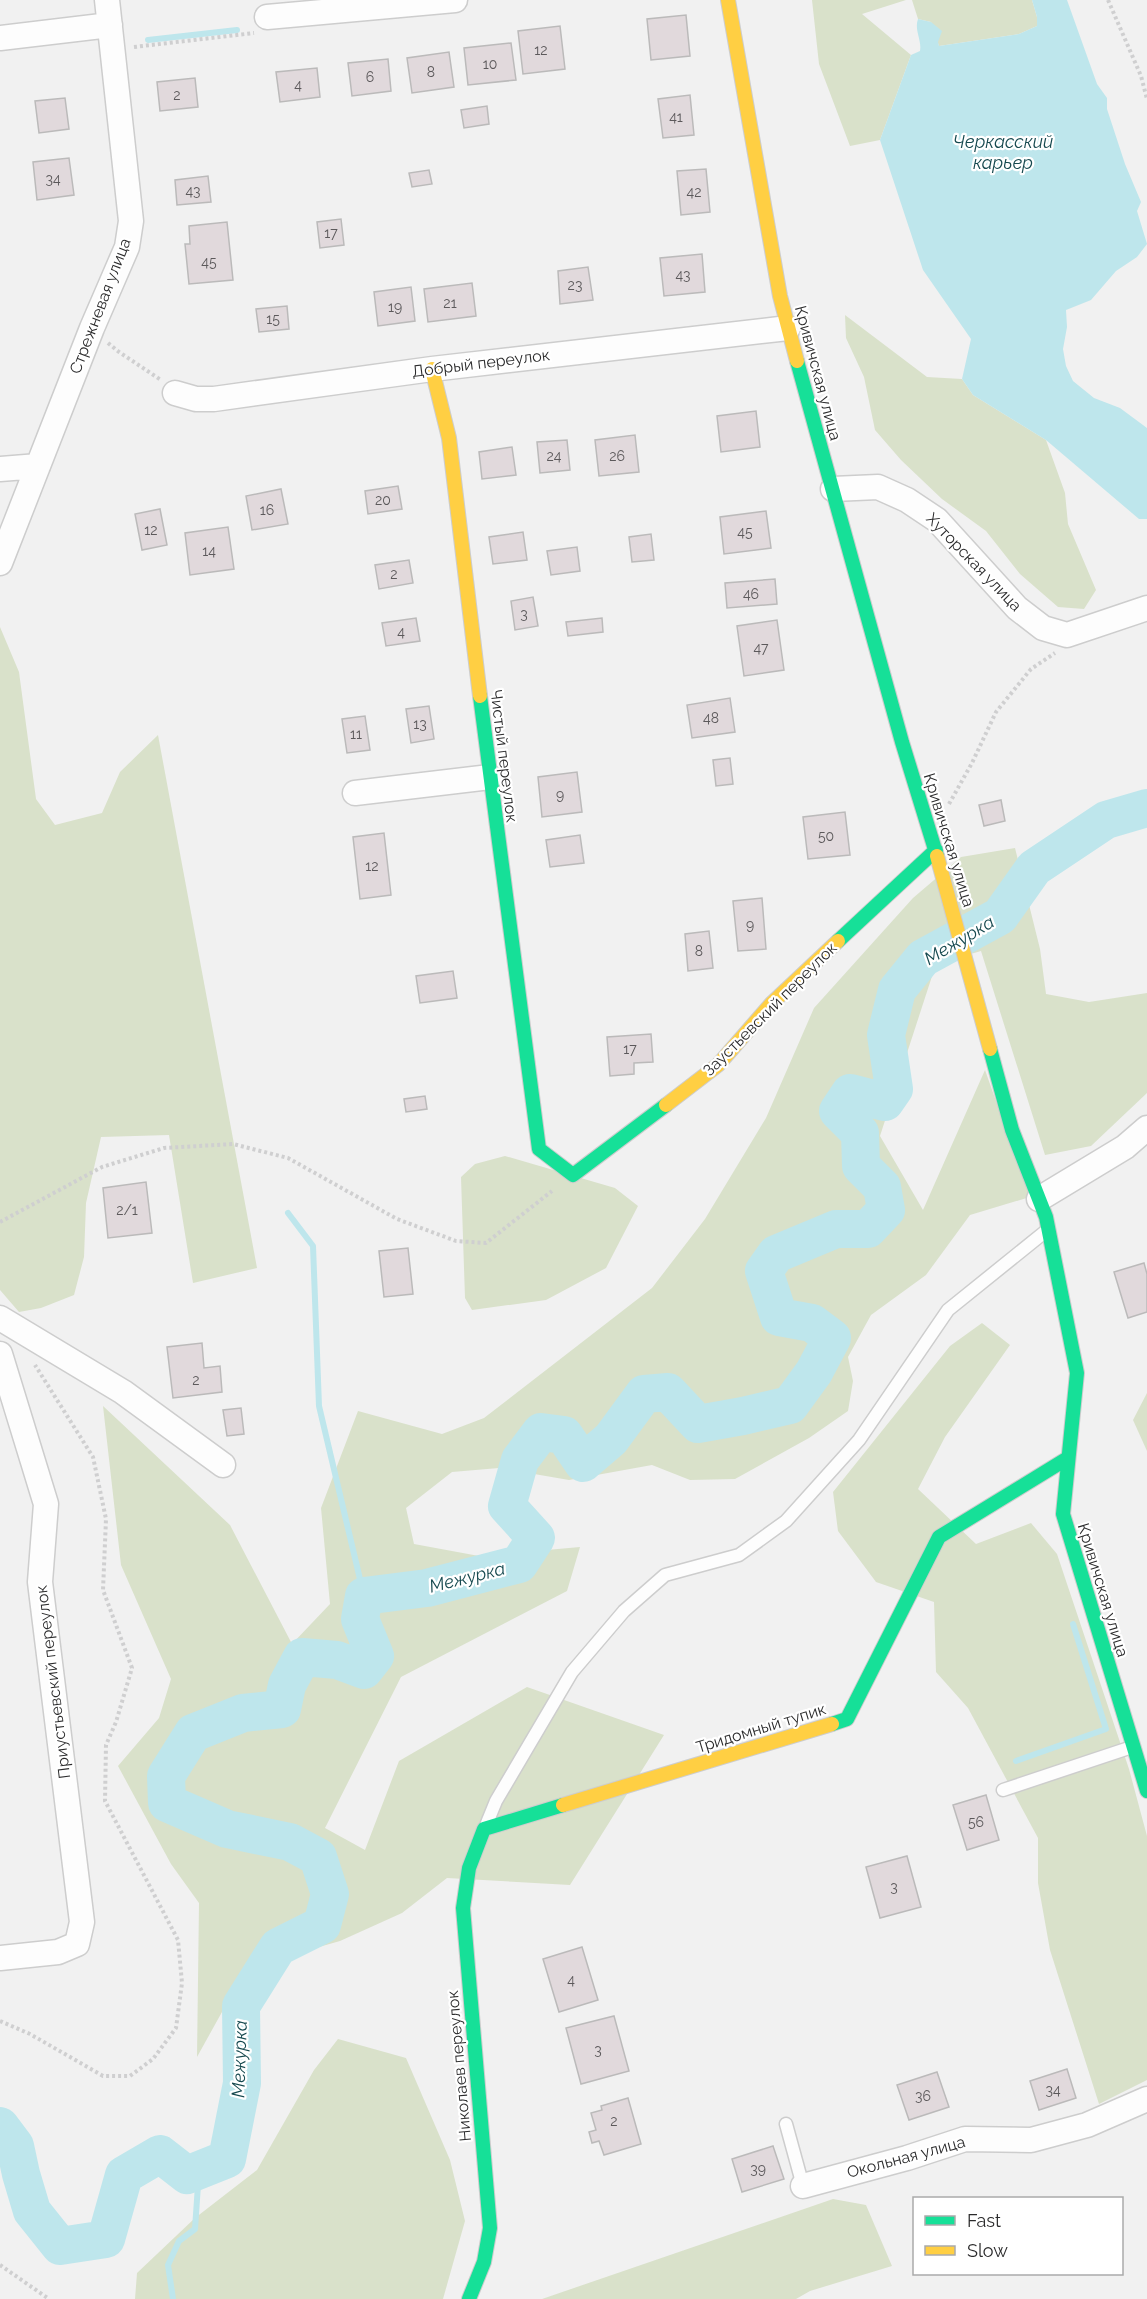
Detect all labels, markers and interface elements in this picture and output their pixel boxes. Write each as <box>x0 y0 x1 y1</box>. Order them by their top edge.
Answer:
house number: 12 <box>534 42 548 58</box>
house number: 10 <box>483 56 497 72</box>
house number: 8 <box>427 64 435 80</box>
house number: 6 <box>366 69 374 85</box>
house number: 4 <box>294 77 302 93</box>
house number: 2 <box>173 87 181 103</box>
house number: 41 <box>669 109 683 125</box>
water label: Черкасский карьер <box>953 131 1053 173</box>
house number: 34 <box>45 171 61 187</box>
house number: 43 <box>185 183 201 199</box>
house number: 42 <box>687 184 701 200</box>
house number: 17 <box>324 225 338 241</box>
street label: Стрежневая улица <box>65 236 135 376</box>
house number: 45 <box>201 254 217 270</box>
house number: 43 <box>675 267 691 283</box>
house number: 23 <box>568 277 582 293</box>
house number: 21 <box>443 295 457 311</box>
house number: 19 <box>388 299 402 315</box>
street label: Кривичская улица <box>791 303 845 443</box>
house number: 15 <box>266 311 280 327</box>
street label: Добрый переулок <box>411 345 551 381</box>
house number: 24 <box>547 448 562 464</box>
house number: 26 <box>609 448 625 464</box>
house number: 20 <box>375 492 391 508</box>
house number: 16 <box>260 502 274 518</box>
street label: Хуторская улица <box>922 509 1026 615</box>
house number: 12 <box>144 522 158 538</box>
house number: 45 <box>737 524 753 540</box>
house number: 14 <box>202 543 216 559</box>
house number: 2 <box>390 566 398 582</box>
house number: 46 <box>743 586 759 602</box>
house number: 3 <box>520 606 528 622</box>
house number: 4 <box>397 624 405 640</box>
house number: 47 <box>753 640 769 656</box>
street label: Чистый переулок <box>486 688 522 824</box>
house number: 48 <box>703 710 719 726</box>
house number: 13 <box>413 716 427 732</box>
house number: 11 <box>350 726 362 742</box>
street label: Кривичская улица <box>920 771 978 909</box>
house number: 9 <box>556 787 564 803</box>
house number: 50 <box>818 828 834 844</box>
house number: 12 <box>365 858 379 874</box>
water label: Межурка <box>920 911 998 969</box>
house number: 9 <box>746 917 754 933</box>
street label: Заустьевский переулок <box>699 938 841 1080</box>
house number: 8 <box>695 943 703 959</box>
house number: 17 <box>623 1041 637 1057</box>
house number: 2/1 <box>116 1202 138 1218</box>
house number: 2 <box>192 1372 200 1388</box>
street label: Кривичская улица <box>1074 1521 1132 1659</box>
water label: Межурка <box>427 1557 507 1597</box>
street label: Приустьевский переулок <box>32 1584 74 1780</box>
street label: Тридомный тупик <box>694 1699 828 1757</box>
house number: 56 <box>968 1814 984 1830</box>
house number: 3 <box>890 1879 898 1895</box>
house number: 4 <box>567 1972 575 1988</box>
street label: Николаев переулок <box>443 1990 475 2142</box>
water label: Межурка <box>227 2020 251 2098</box>
house number: 3 <box>594 2042 602 2058</box>
house number: 34 <box>1045 2082 1061 2098</box>
house number: 36 <box>915 2088 931 2104</box>
house number: 2 <box>610 2113 618 2129</box>
street label: Окольная улица <box>845 2132 967 2182</box>
house number: 39 <box>750 2161 766 2177</box>
legend <box>913 2197 1123 2275</box>
text: Fast <box>967 2210 1001 2231</box>
text: Slow <box>967 2240 1008 2261</box>

